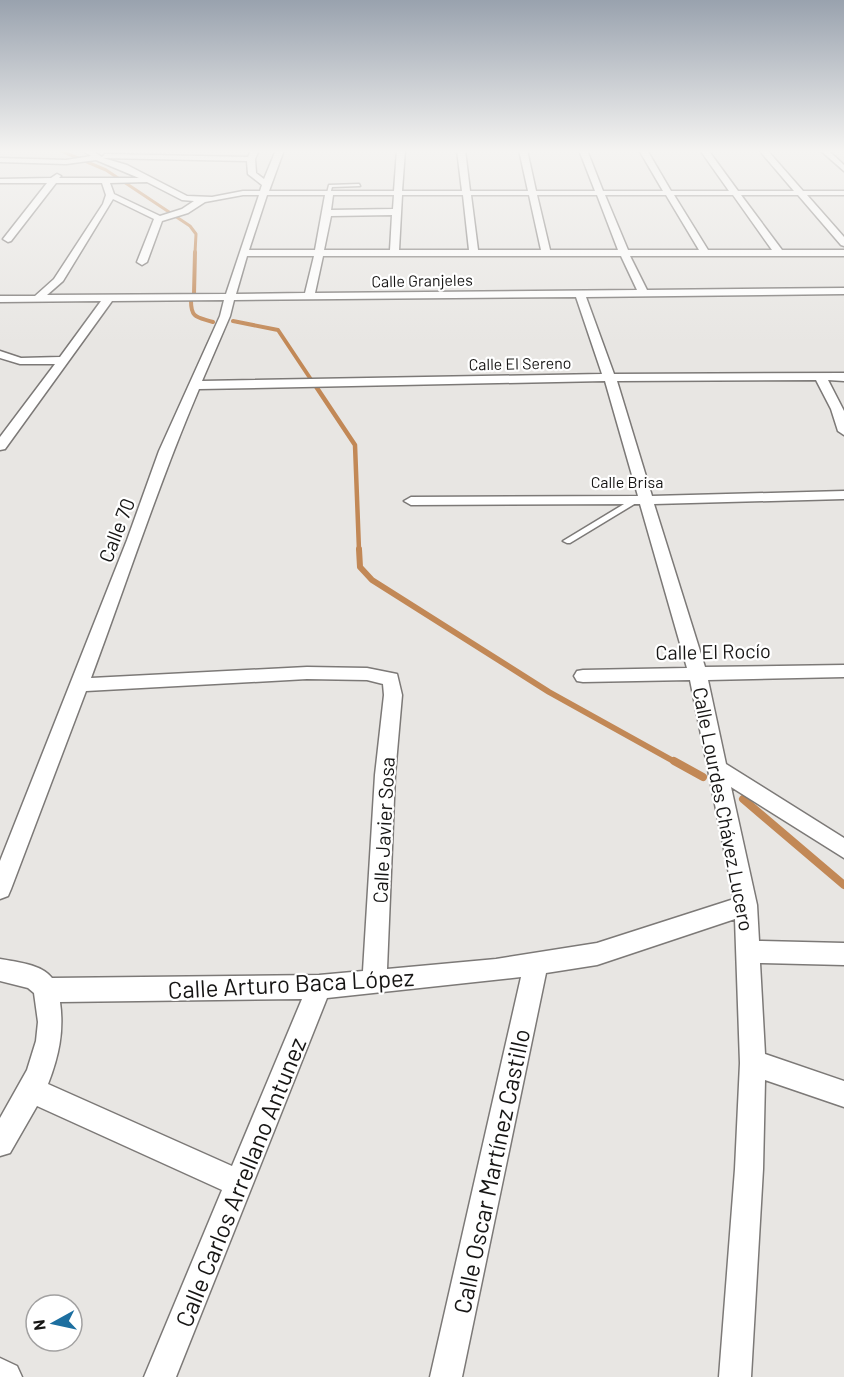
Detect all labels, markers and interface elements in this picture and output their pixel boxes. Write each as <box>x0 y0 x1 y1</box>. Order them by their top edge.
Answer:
street label: Calle Granjeles <box>371 270 473 290</box>
street label: Calle El Sereno <box>468 353 572 373</box>
street label: Calle Brisa <box>591 472 663 491</box>
street label: Calle 70 <box>93 494 139 566</box>
street label: Calle El Rocío <box>655 638 771 664</box>
street label: Calle Lourdes Chávez Lucero <box>689 685 759 933</box>
street label: Calle Javier Sosa <box>367 756 399 904</box>
street label: Calle Arturo Baca López <box>167 962 415 1004</box>
street label: Calle Oscar Martínez Castillo <box>447 1026 535 1316</box>
street label: Calle Carlos Arrellano Antunez <box>169 1033 311 1331</box>
north arrow <box>24 1293 84 1353</box>
text: N <box>29 1319 49 1332</box>

